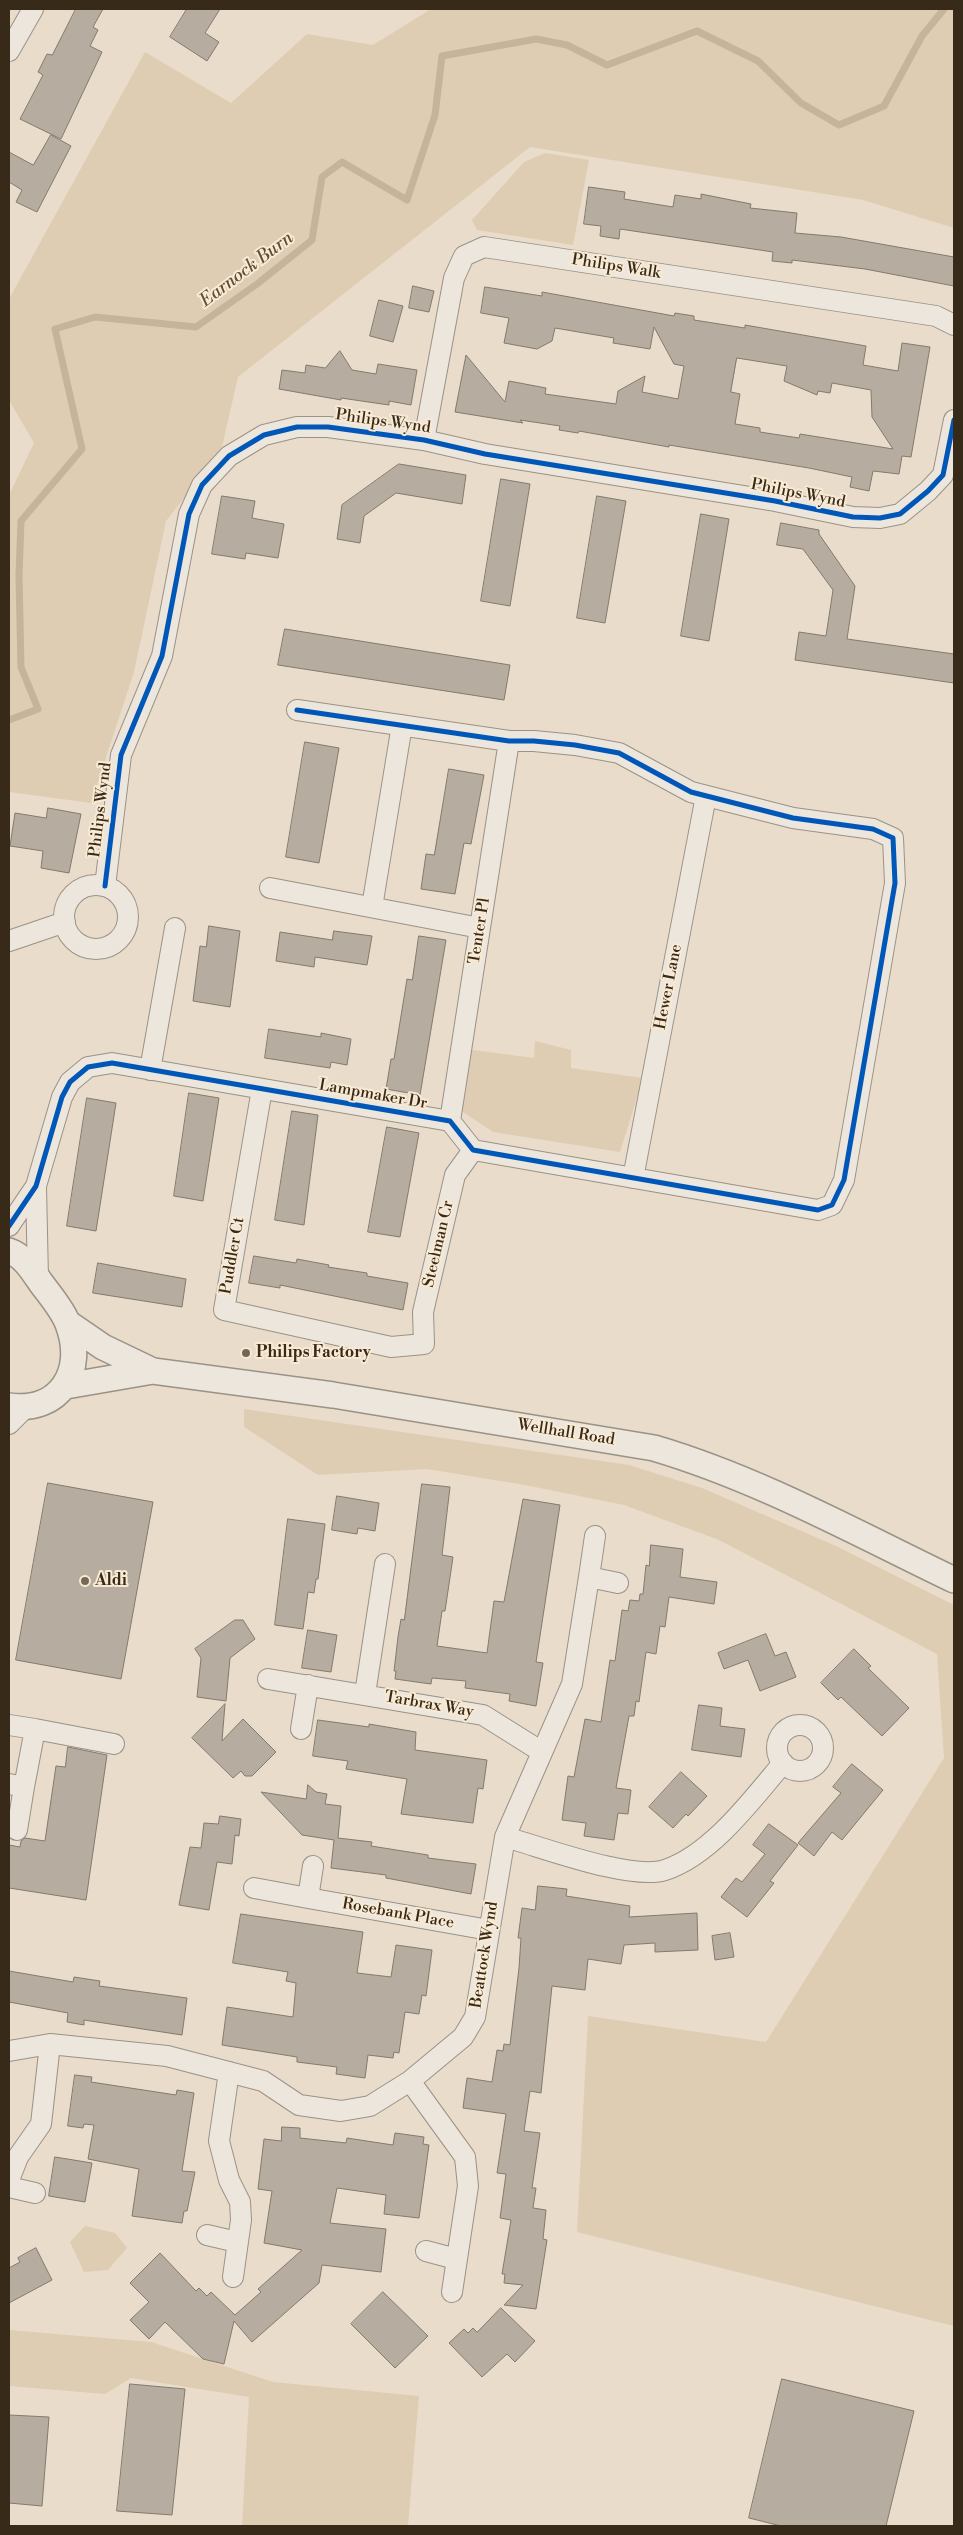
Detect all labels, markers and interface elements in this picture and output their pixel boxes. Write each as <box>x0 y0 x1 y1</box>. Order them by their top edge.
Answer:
water label: Earnock Burn <box>196 228 298 312</box>
street label: Philips Walk <box>570 250 662 284</box>
street label: Philips Wynd <box>334 406 432 438</box>
street label: Philips Wynd <box>749 475 847 513</box>
street label: Philips Wynd <box>86 761 116 859</box>
street label: Tenter Pl <box>465 896 495 966</box>
street label: Hewer Lane <box>651 943 687 1031</box>
street label: Lampmaker Dr <box>317 1076 429 1114</box>
street label: Steelman Cr <box>420 1199 458 1289</box>
street label: Puddler Ct <box>217 1216 249 1296</box>
place label: Philips Factory <box>256 1343 371 1363</box>
marker: Philips Factory <box>240 1347 252 1359</box>
street label: Wellhall Road <box>516 1416 616 1450</box>
place label: Aldi <box>95 1571 127 1591</box>
marker: Aldi <box>79 1575 91 1587</box>
street label: Tarbrax Way <box>383 1688 475 1722</box>
street label: Rosebank Place <box>341 1895 455 1933</box>
street label: Beattock Wynd <box>467 1900 503 2010</box>

